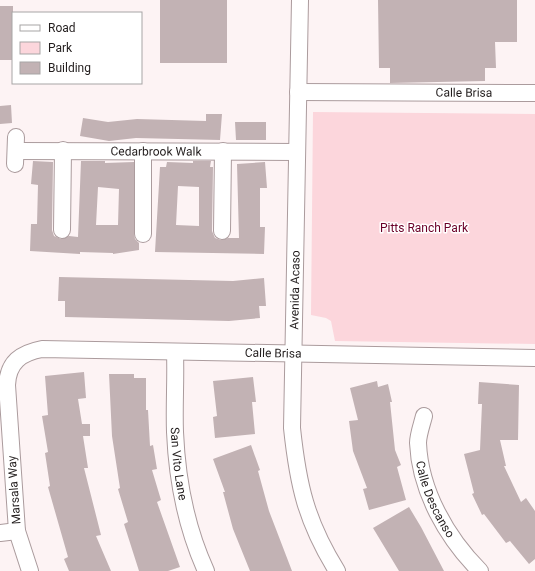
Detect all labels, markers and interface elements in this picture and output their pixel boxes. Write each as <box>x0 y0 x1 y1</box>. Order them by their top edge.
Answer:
legend <box>12 12 142 84</box>
text: Road <box>48 21 76 35</box>
text: Park <box>48 41 73 55</box>
text: Building <box>48 61 91 75</box>
street label: Calle Brisa <box>436 86 492 100</box>
street label: Cedarbrook Walk <box>110 144 202 159</box>
park label: Pitts Ranch Park <box>380 221 469 235</box>
street label: Avenida Acaso <box>287 250 303 330</box>
street label: Calle Brisa <box>245 346 302 361</box>
street label: San Vito Lane <box>168 427 190 502</box>
street label: Marsala Way <box>5 455 23 525</box>
street label: Calle Descanso <box>413 460 457 540</box>

